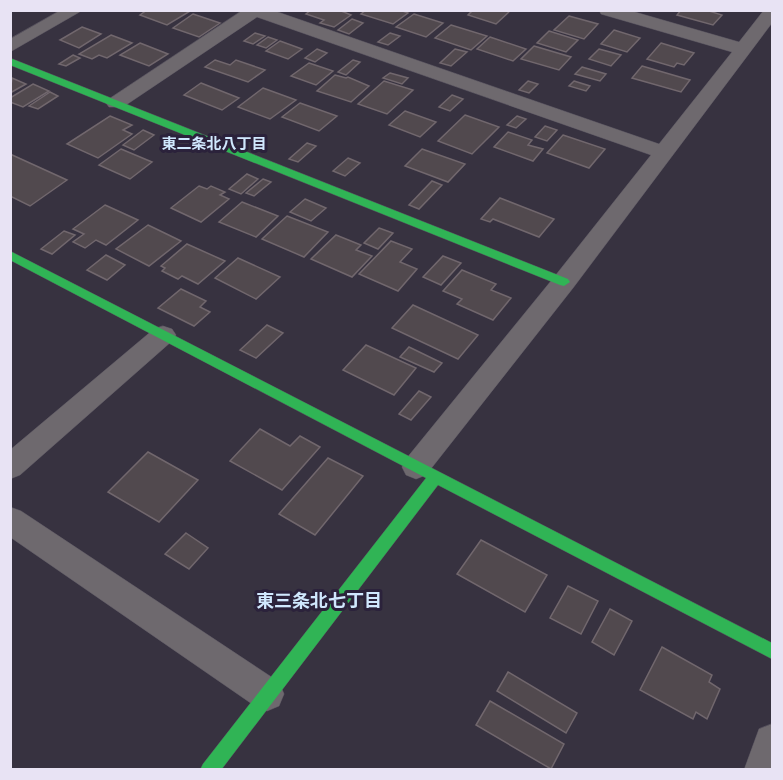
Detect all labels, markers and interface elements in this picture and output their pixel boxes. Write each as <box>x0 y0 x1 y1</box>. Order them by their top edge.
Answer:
district label: 東二条北八丁目 <box>161 135 267 152</box>
district label: 東三条北七丁目 <box>256 591 382 611</box>

